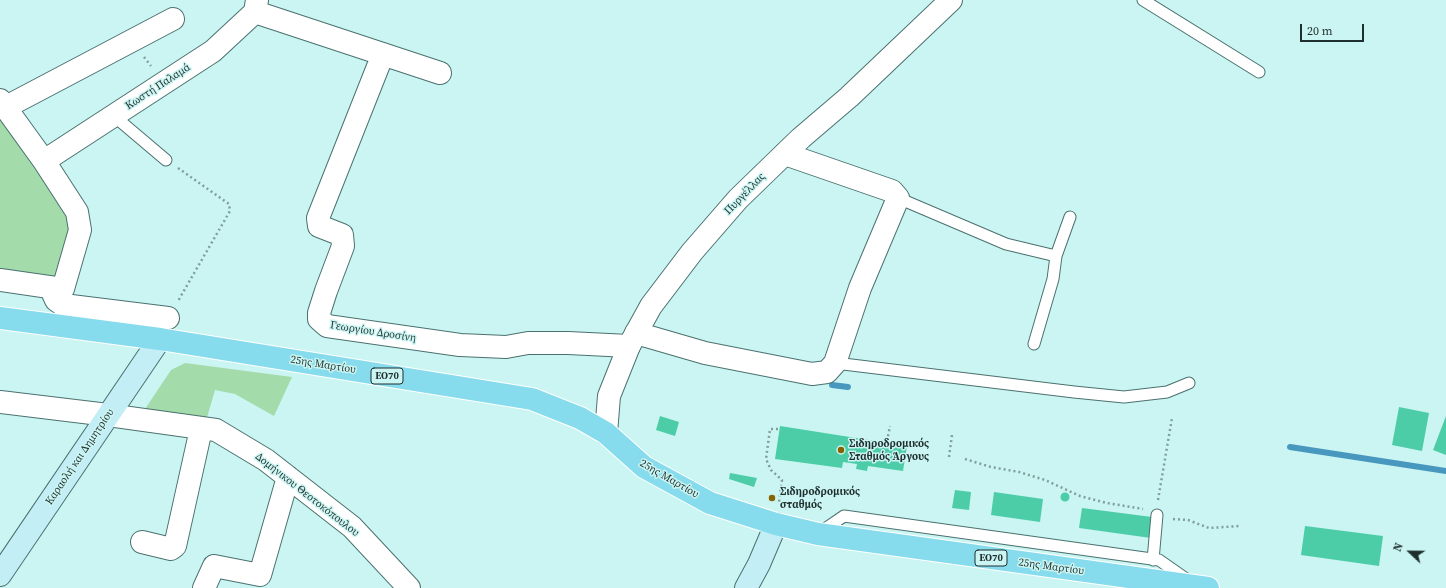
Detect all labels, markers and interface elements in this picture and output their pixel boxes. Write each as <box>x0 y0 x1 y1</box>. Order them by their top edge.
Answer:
scale bar <box>1302 16 1366 42</box>
text: 20 m <box>1307 23 1333 39</box>
street label: Κωστή Παλαμά <box>123 61 193 113</box>
street label: Πυργέλλας <box>722 170 768 218</box>
street label: Γεωργίου Δροσίνη <box>329 319 417 345</box>
street label: 25ης Μαρτίου <box>289 353 357 377</box>
road number: ΕΟ70 <box>371 368 403 384</box>
street label: Καραολή και Δημητρίου <box>43 406 117 508</box>
place label: Σιδηροδρομικός Σταθμός Άργους <box>849 437 929 463</box>
marker: Σιδηροδρομικός Σταθμός Άργους <box>836 445 846 455</box>
street label: Δομήνικου Θεοτοκόπουλου <box>253 450 361 540</box>
street label: 25ης Μαρτίου <box>637 457 701 501</box>
place label: Σιδηροδρομικός σταθμός <box>780 485 860 511</box>
marker: Σιδηροδρομικός σταθμός <box>767 493 777 503</box>
north arrow <box>1390 532 1430 572</box>
text: N <box>1390 541 1407 554</box>
road number: ΕΟ70 <box>975 550 1007 566</box>
street label: 25ης Μαρτίου <box>1017 556 1085 578</box>

